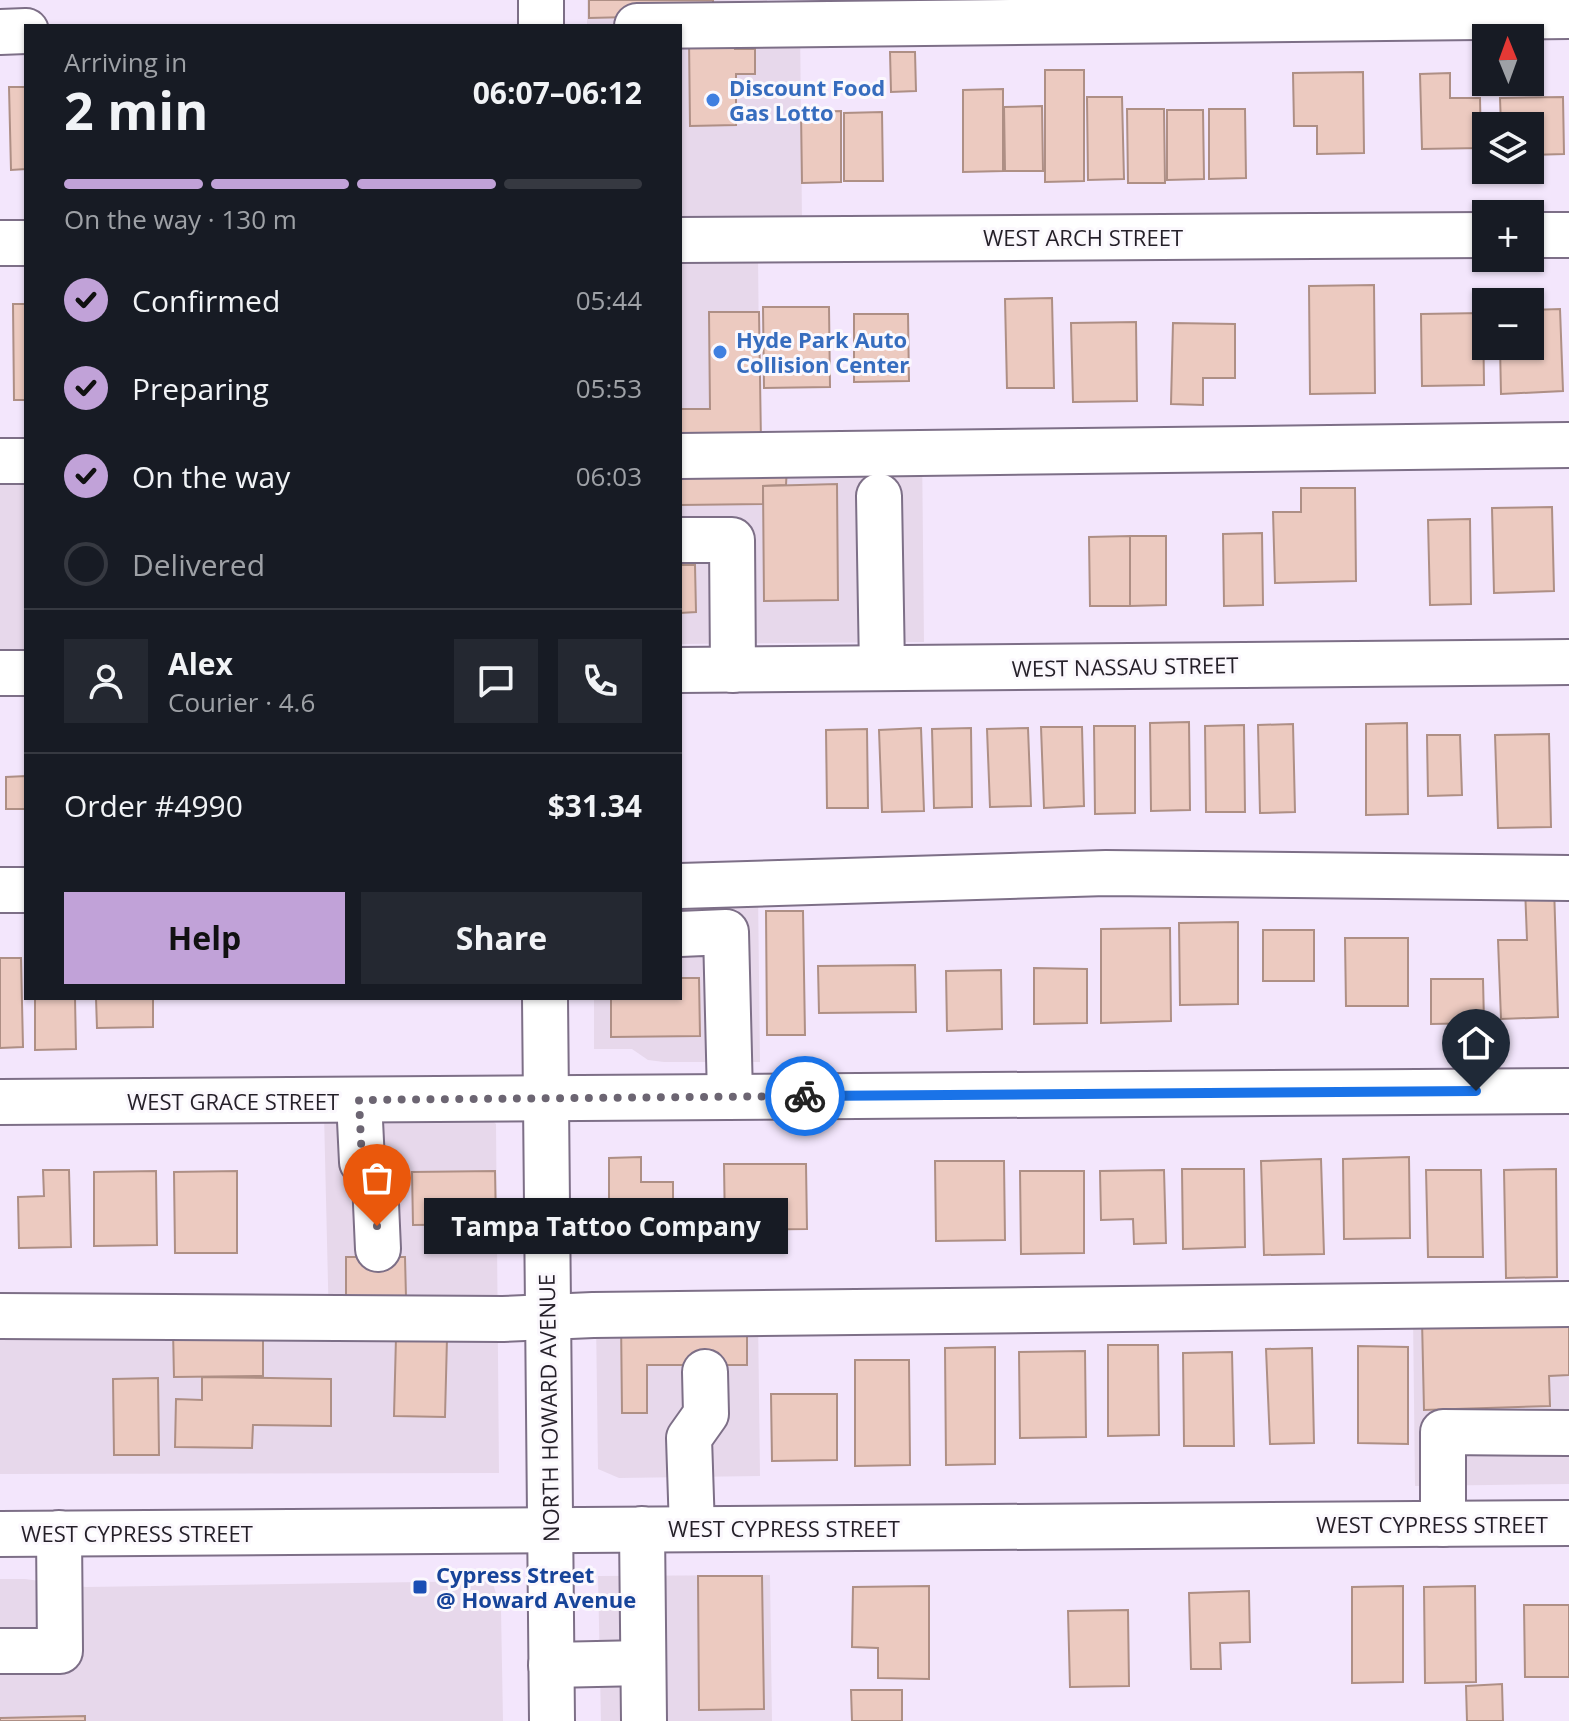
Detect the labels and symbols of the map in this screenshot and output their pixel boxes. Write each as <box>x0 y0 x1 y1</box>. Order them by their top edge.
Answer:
north arrow <box>1472 24 1544 96</box>
place label: Discount Food Gas Lotto <box>729 72 885 127</box>
marker: Discount Food Gas Lotto <box>704 91 722 109</box>
street label: WEST ARCH STREET <box>983 222 1183 252</box>
place label: Hyde Park Auto Collision Center <box>736 324 909 379</box>
marker: Hyde Park Auto Collision Center <box>711 343 729 361</box>
street label: WEST NASSAU STREET <box>1011 649 1239 683</box>
pin <box>1442 1009 1510 1091</box>
courier <box>765 1056 845 1136</box>
street label: WEST GRACE STREET <box>127 1086 339 1116</box>
pin <box>343 1144 411 1226</box>
callout: Tampa Tattoo Company <box>425 1198 789 1254</box>
street label: NORTH HOWARD AVENUE <box>531 1274 565 1542</box>
street label: WEST CYPRESS STREET <box>1316 1509 1548 1539</box>
street label: WEST CYPRESS STREET <box>668 1513 900 1543</box>
street label: WEST CYPRESS STREET <box>21 1518 253 1548</box>
place label: Cypress Street @ Howard Avenue <box>436 1559 636 1614</box>
marker: Cypress Street @ Howard Avenue <box>411 1578 429 1596</box>

